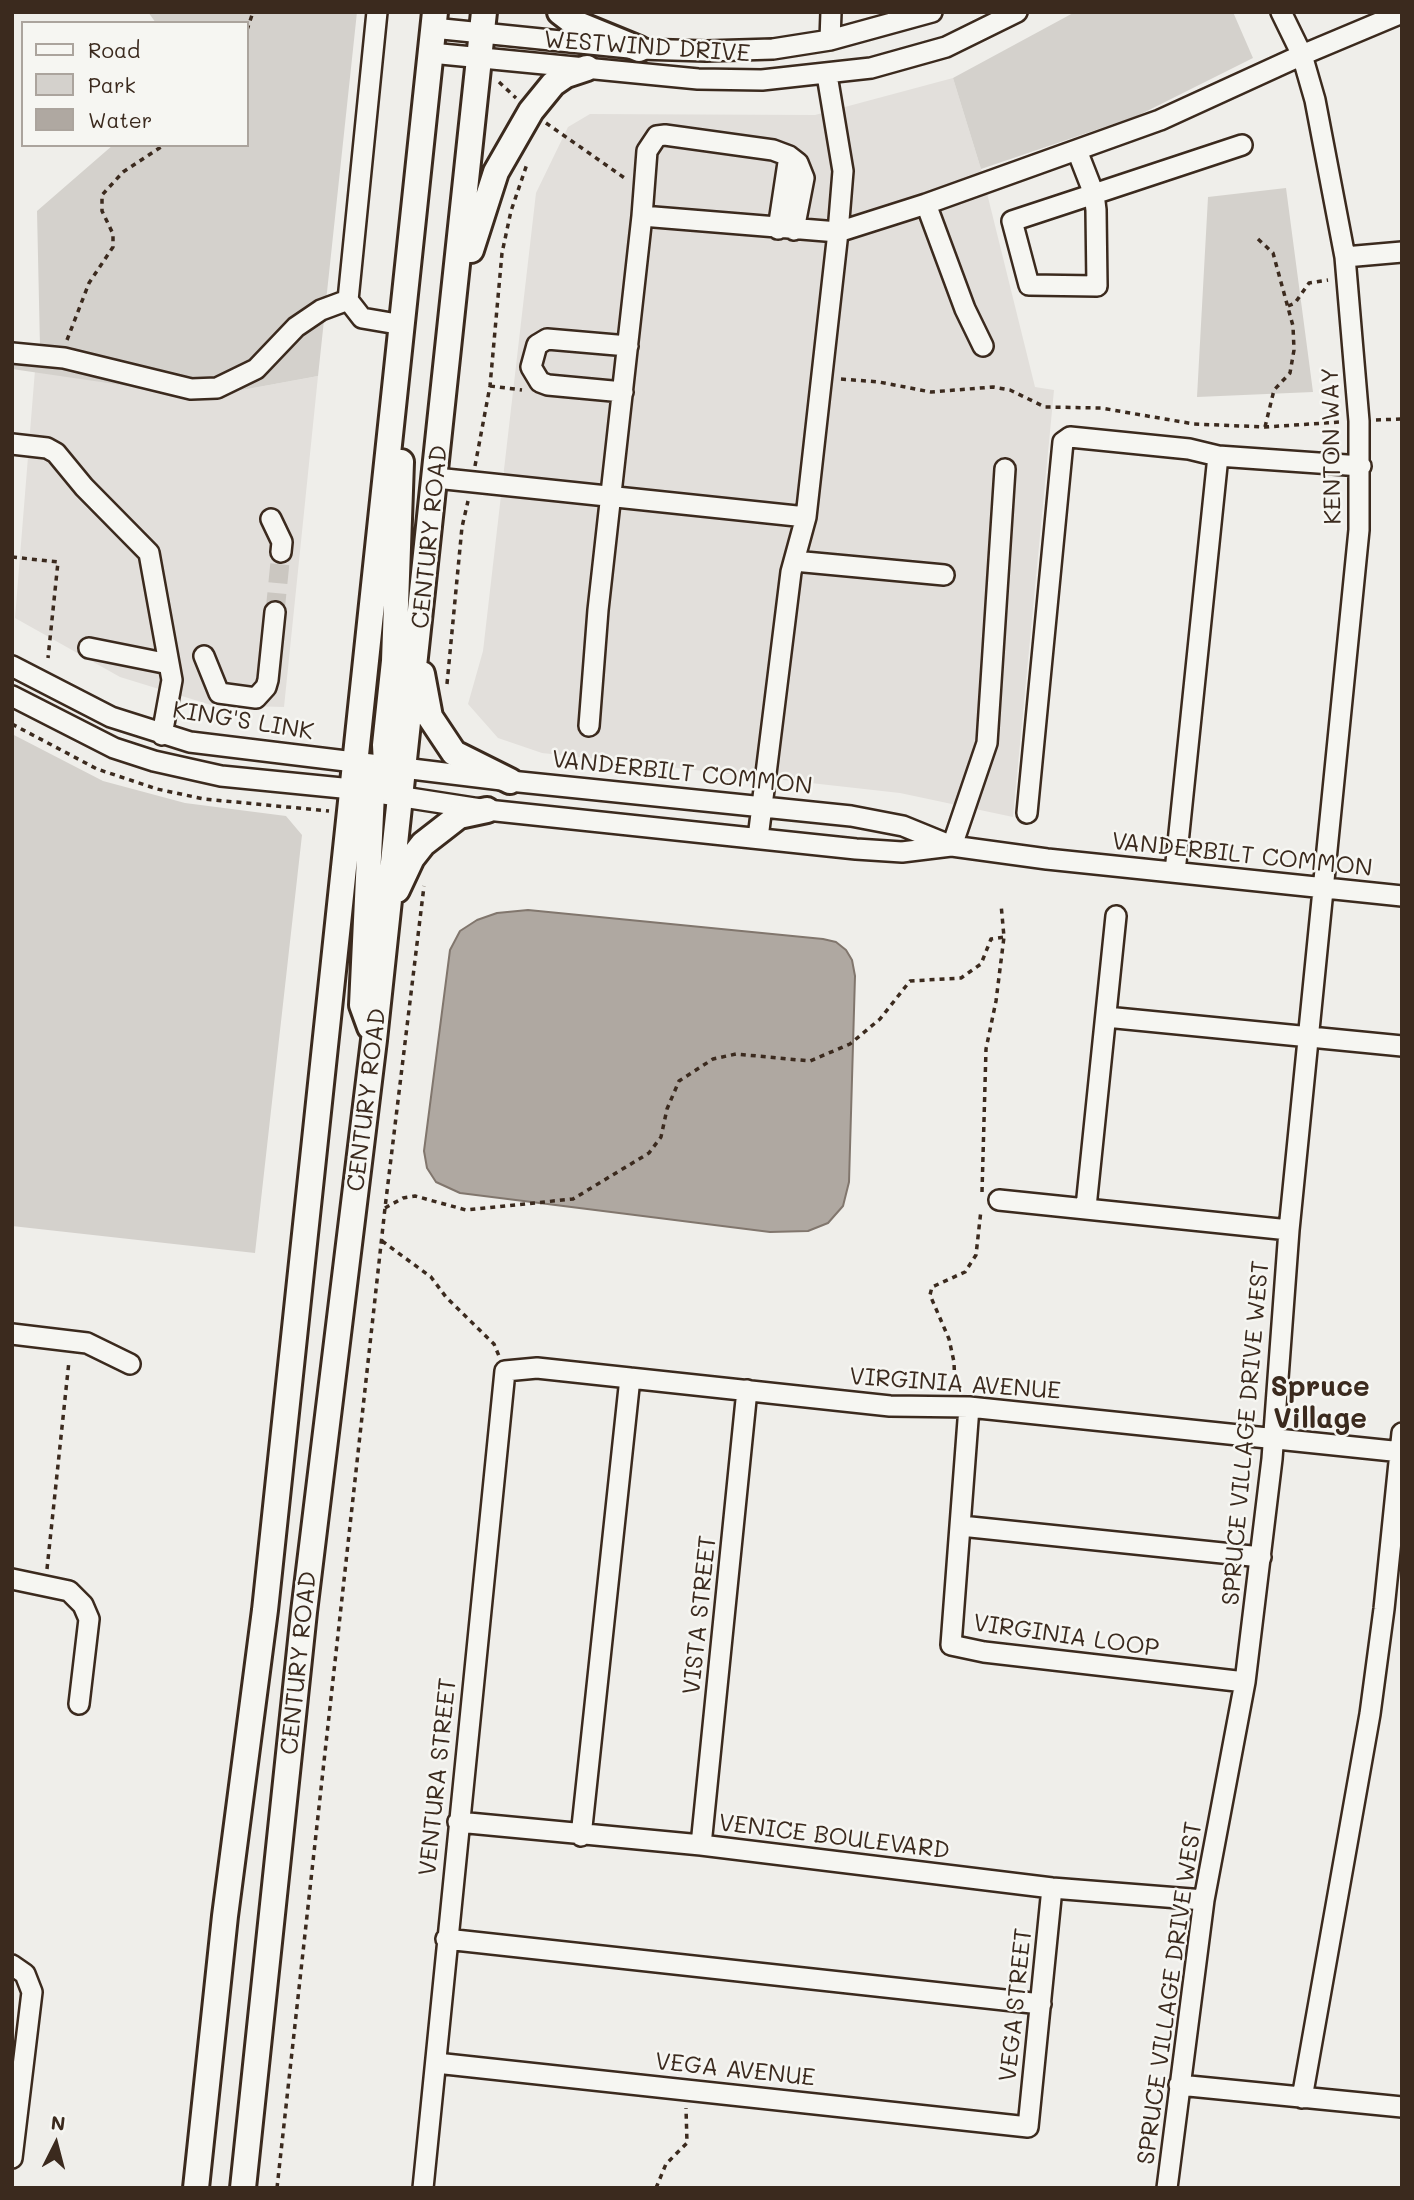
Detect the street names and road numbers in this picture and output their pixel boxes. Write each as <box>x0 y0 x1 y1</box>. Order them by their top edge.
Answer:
street label: WESTWIND DRIVE <box>543 25 751 69</box>
street label: KENTON WAY <box>1316 367 1348 525</box>
street label: CENTURY ROAD <box>406 444 454 630</box>
street label: KING'S LINK <box>170 696 316 746</box>
street label: VANDERBILT COMMON <box>550 745 814 801</box>
street label: VANDERBILT COMMON <box>1110 827 1374 883</box>
street label: CENTURY ROAD <box>341 1007 393 1193</box>
street label: SPRUCE VILLAGE DRIVE WEST <box>1217 1259 1275 1607</box>
street label: VIRGINIA AVENUE <box>848 1362 1062 1406</box>
street label: VISTA STREET <box>677 1534 723 1696</box>
street label: CENTURY ROAD <box>275 1570 323 1756</box>
street label: VIRGINIA LOOP <box>971 1609 1161 1663</box>
street label: VENTURA STREET <box>413 1677 463 1877</box>
street label: VENICE BOULEVARD <box>717 1809 951 1865</box>
street label: SPRUCE VILLAGE DRIVE WEST <box>1132 1820 1208 2166</box>
street label: VEGA STREET <box>994 1927 1038 2083</box>
street label: VEGA AVENUE <box>653 2047 817 2093</box>

